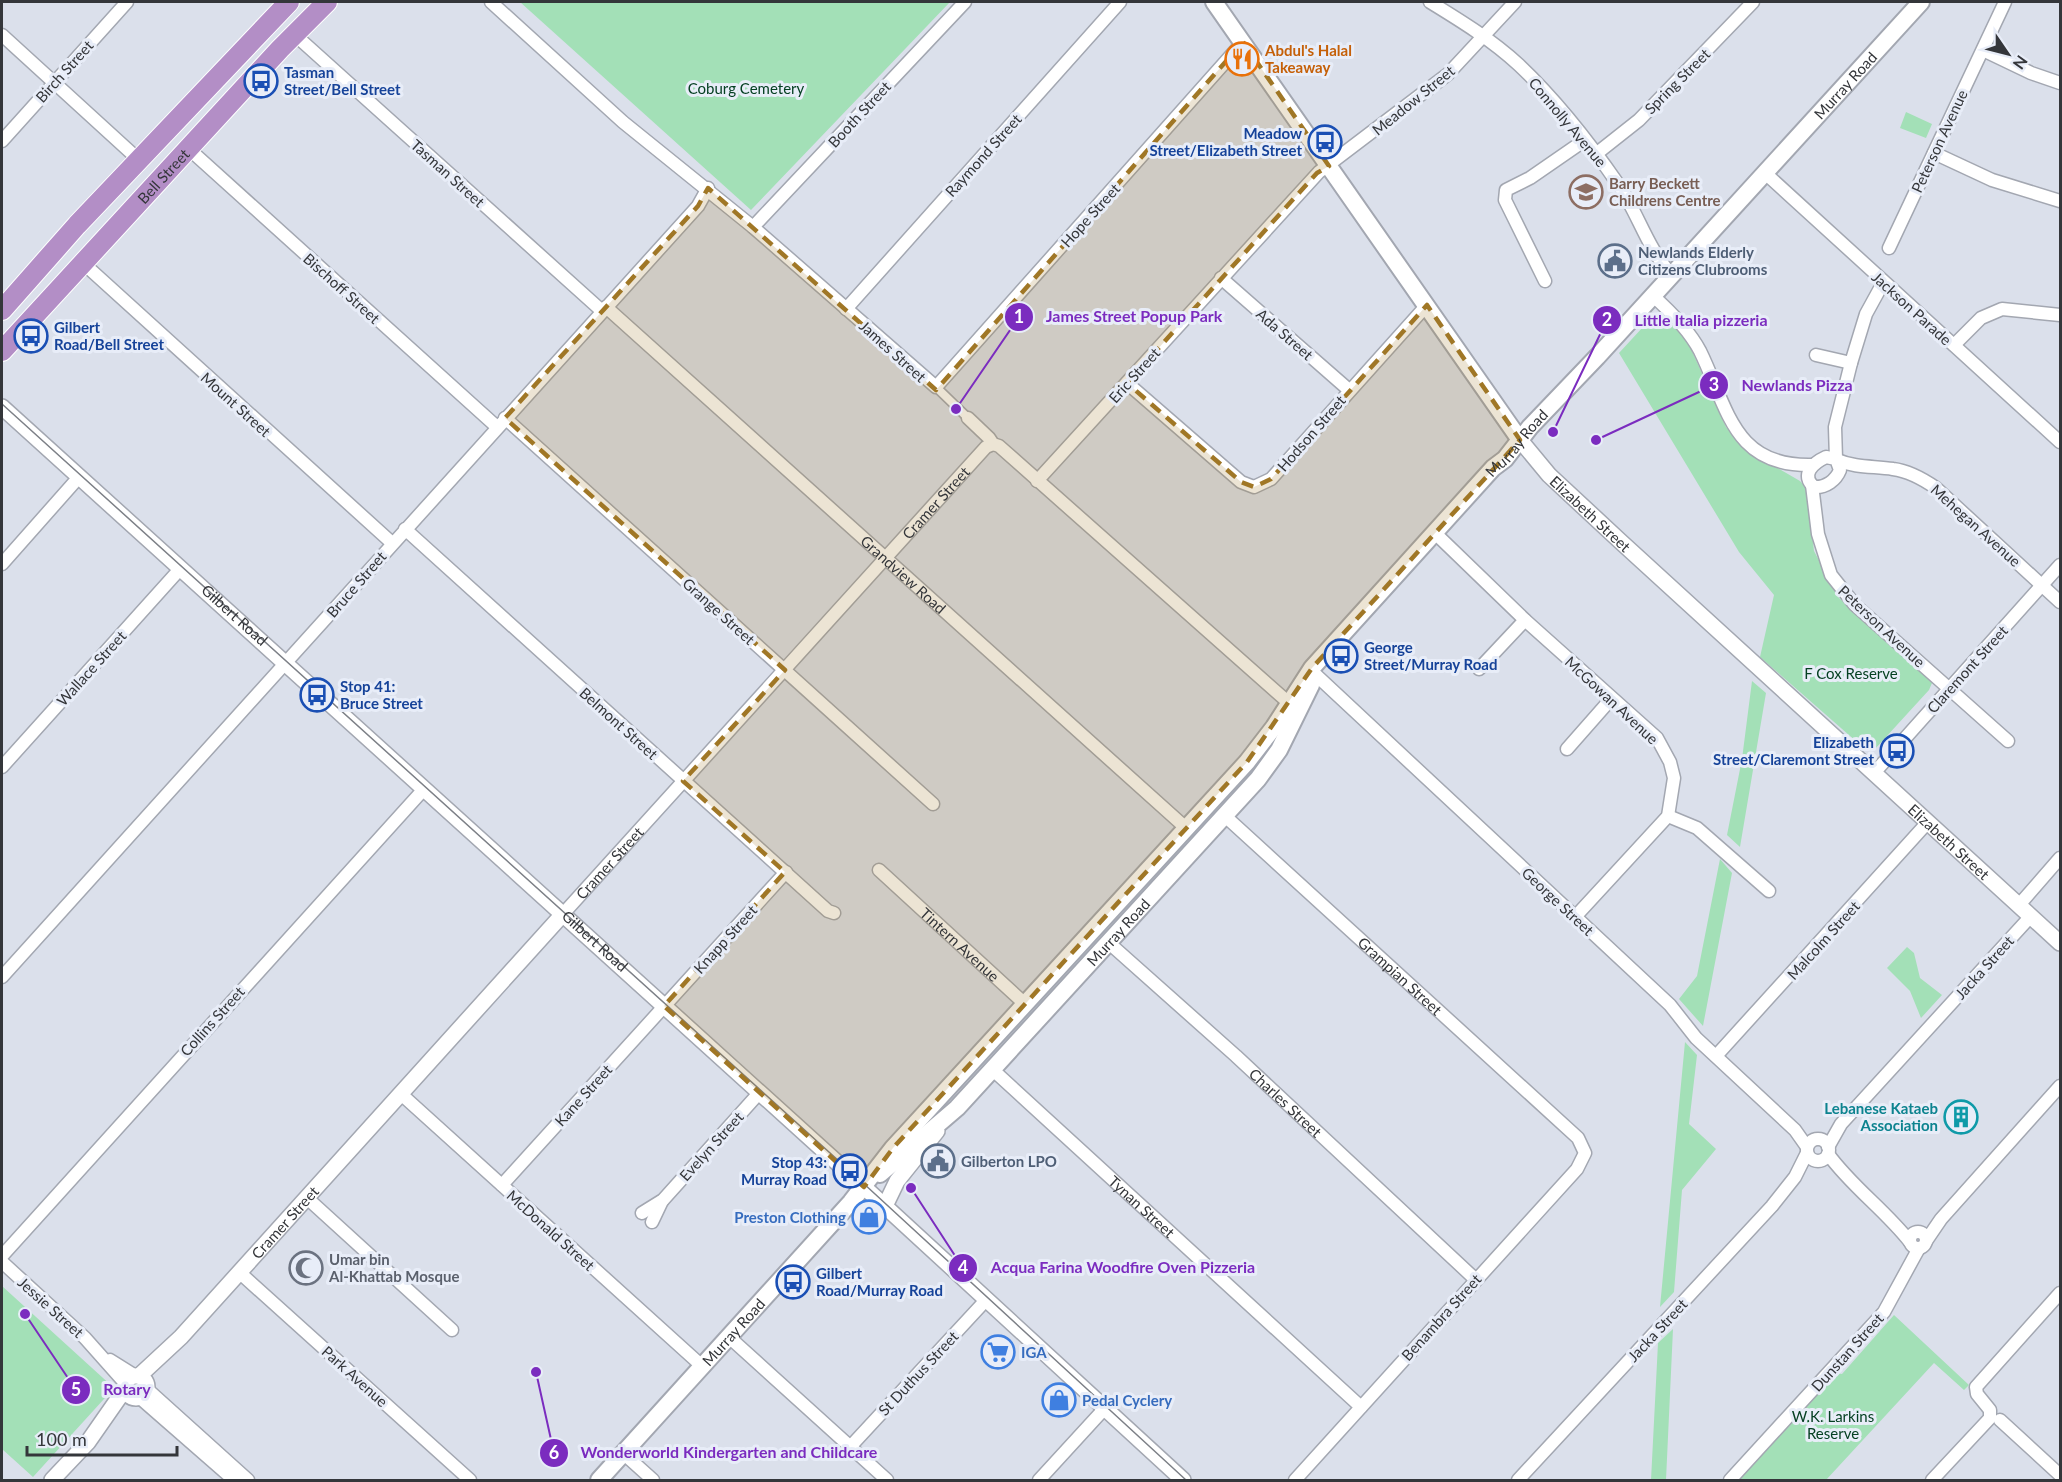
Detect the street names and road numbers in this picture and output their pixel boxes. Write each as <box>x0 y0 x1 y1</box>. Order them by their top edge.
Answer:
street label: Birch Street <box>31 36 97 106</box>
street label: Spring Street <box>1641 44 1714 117</box>
street label: Murray Road <box>1810 48 1880 123</box>
street label: Meadow Street <box>1368 61 1458 139</box>
street label: Connolly Avenue <box>1525 74 1611 170</box>
street label: Booth Street <box>824 77 894 151</box>
street label: Peterson Avenue <box>1907 87 1971 195</box>
street label: Raymond Street <box>941 109 1025 200</box>
street label: Tasman Street <box>408 135 489 211</box>
street label: Bell Street <box>134 144 193 207</box>
street label: Hope Street <box>1057 179 1124 251</box>
street label: Bischoff Street <box>300 249 384 327</box>
street label: Jackson Parade <box>1869 268 1956 348</box>
street label: Ada Street <box>1253 305 1317 364</box>
street label: James Street <box>856 316 931 386</box>
street label: Eric Street <box>1105 343 1164 406</box>
street label: Mount Street <box>197 368 275 440</box>
street label: Hodson Street <box>1273 391 1349 475</box>
street label: Murray Road <box>1481 405 1551 480</box>
street label: Cramer Street <box>898 462 973 543</box>
street label: Elizabeth Street <box>1546 472 1635 556</box>
street label: Mehegan Avenue <box>1927 480 2025 570</box>
street label: Grandview Road <box>857 531 950 617</box>
street label: Bruce Street <box>322 547 390 621</box>
street label: Grange Street <box>679 574 759 649</box>
street label: Gilbert Road <box>198 580 271 649</box>
street label: Peterson Avenue <box>1835 581 1929 671</box>
street label: Claremont Street <box>1923 621 2012 717</box>
street label: Wallace Street <box>53 626 130 709</box>
street label: McGowan Avenue <box>1562 652 1662 748</box>
street label: Belmont Street <box>576 683 662 763</box>
street label: Elizabeth Street <box>1905 800 1994 884</box>
street label: Cramer Street <box>572 822 647 903</box>
street label: George Street <box>1518 863 1598 939</box>
street label: Murray Road <box>1083 895 1153 969</box>
street label: Malcolm Street <box>1783 897 1863 983</box>
street label: Knapp Street <box>690 901 761 977</box>
street label: Tintern Avenue <box>917 904 1003 985</box>
street label: Gilbert Road <box>559 906 632 975</box>
street label: Jacka Street <box>1951 931 2018 1002</box>
street label: Grampian Street <box>1354 933 1446 1019</box>
street label: Collins Street <box>176 982 248 1059</box>
street label: Kane Street <box>551 1060 616 1130</box>
street label: Charles Street <box>1246 1064 1326 1141</box>
street label: Evelyn Street <box>675 1107 747 1184</box>
street label: Tynan Street <box>1105 1172 1179 1241</box>
street label: Cramer Street <box>247 1182 322 1262</box>
street label: McDonald Street <box>503 1186 599 1274</box>
street label: Benambra Street <box>1397 1270 1485 1364</box>
street label: Jessie Street <box>15 1273 88 1341</box>
street label: Murray Road <box>698 1294 768 1369</box>
street label: Jacka Street <box>1623 1294 1691 1365</box>
street label: Dunstan Street <box>1807 1309 1887 1395</box>
street label: St Duthus Street <box>874 1327 962 1419</box>
street label: Park Avenue <box>318 1342 392 1410</box>

